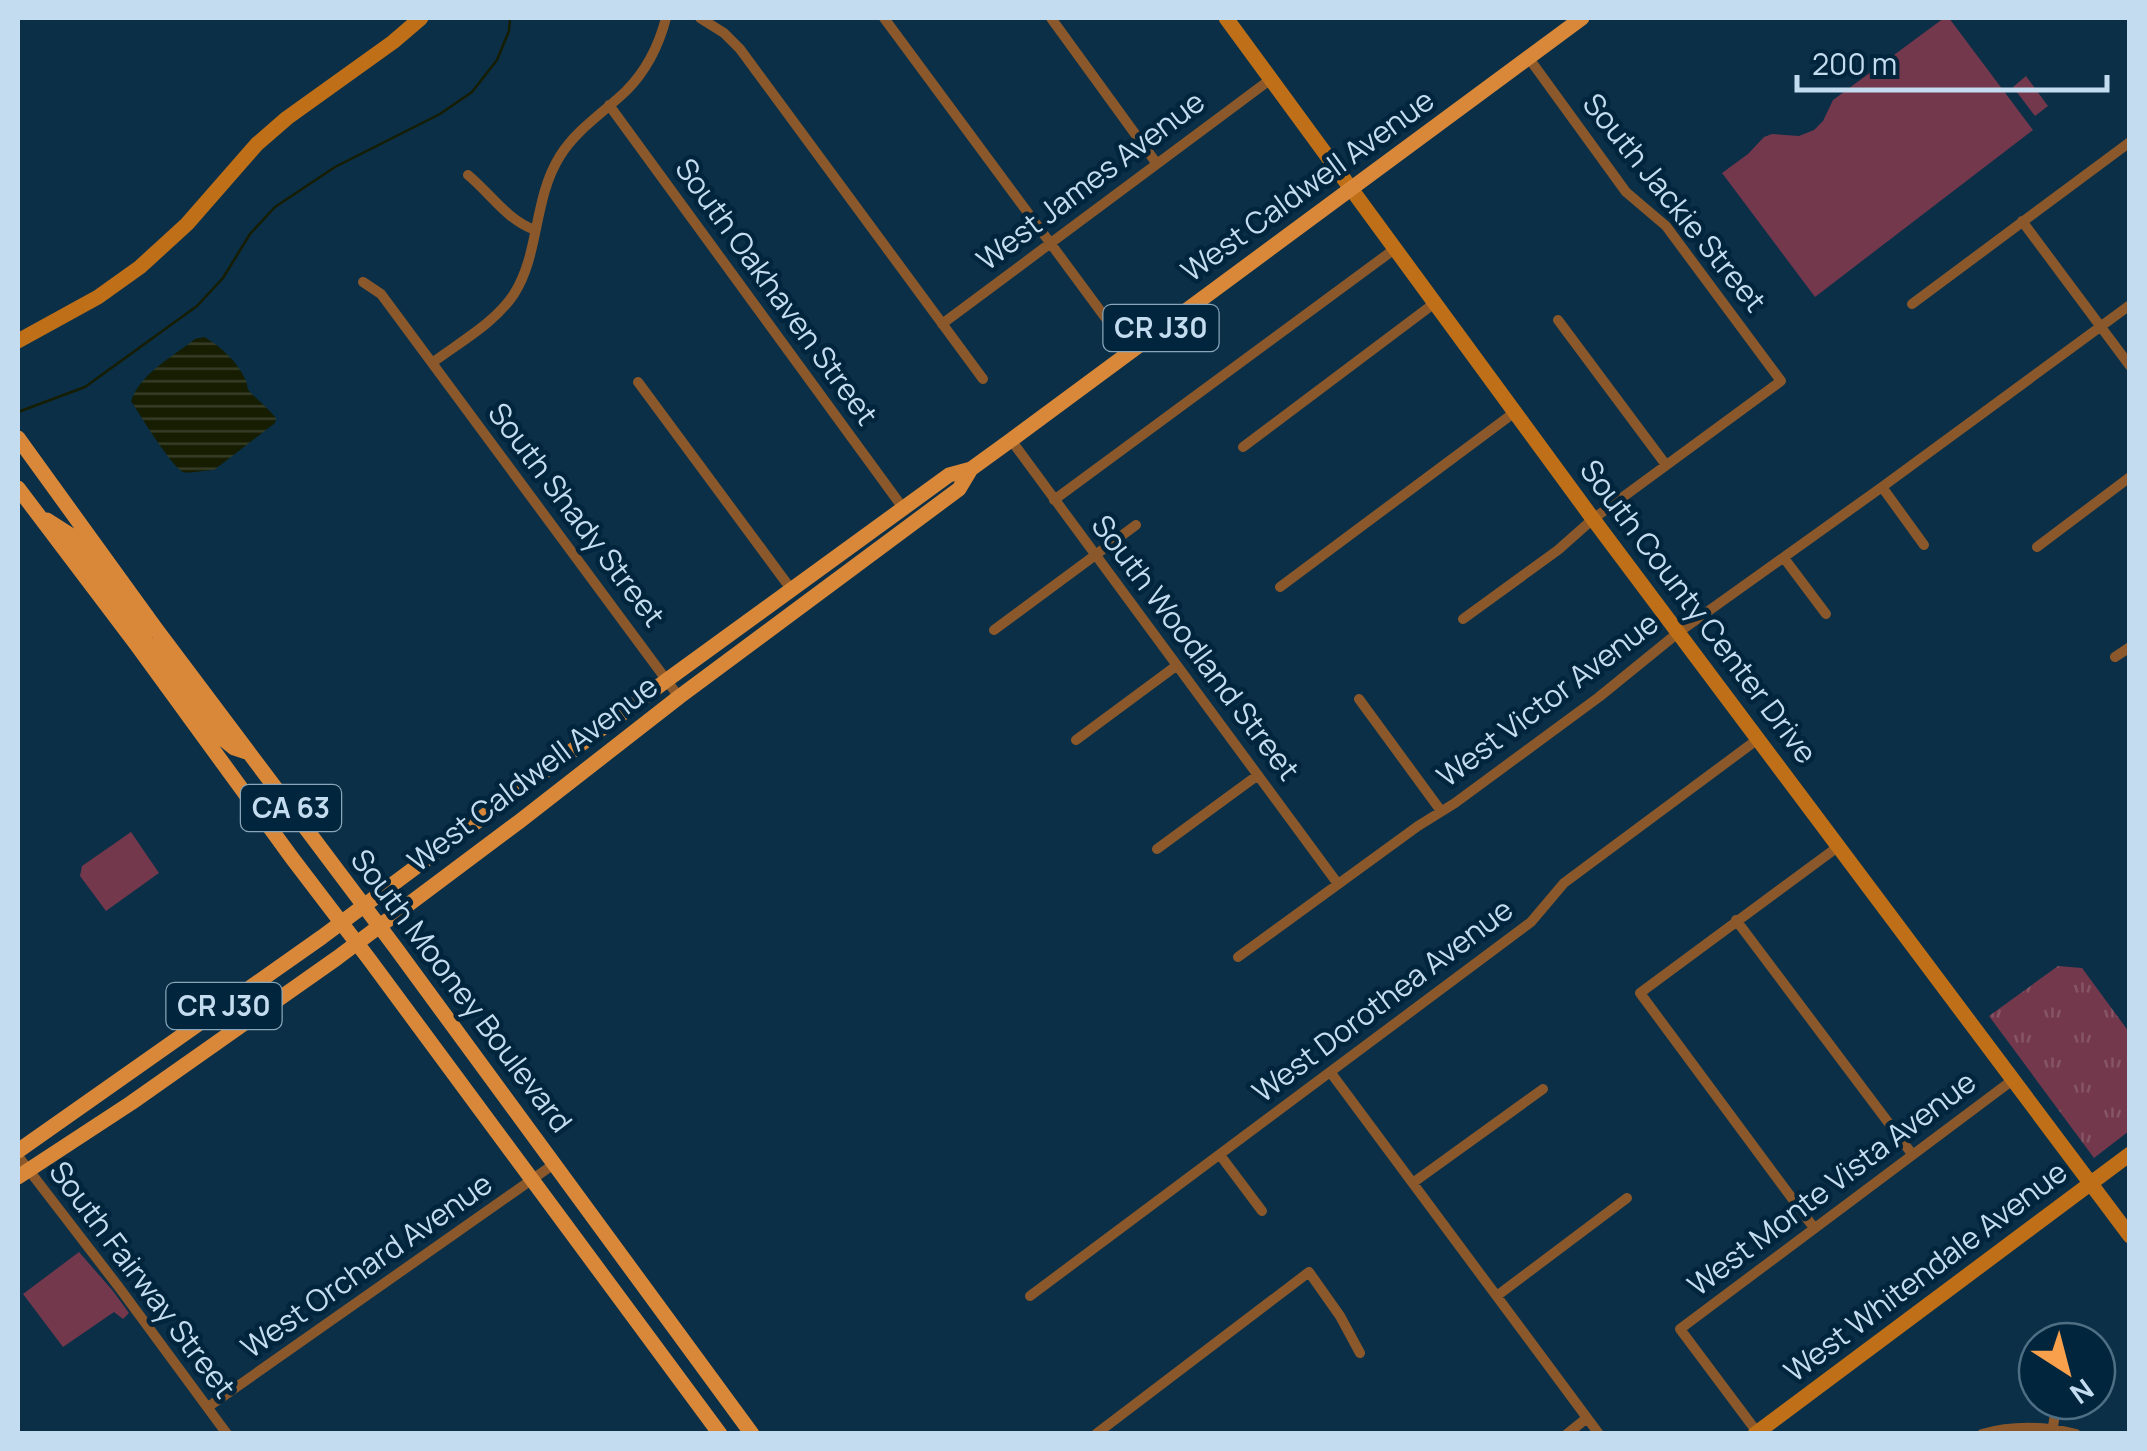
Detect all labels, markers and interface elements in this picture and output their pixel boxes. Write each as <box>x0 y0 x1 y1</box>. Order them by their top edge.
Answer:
scale bar <box>1797 30 2107 92</box>
text: 200 m <box>1812 43 1897 84</box>
street label: West Caldwell Avenue <box>1172 79 1442 290</box>
street label: West James Avenue <box>968 81 1212 279</box>
street label: South Jackie Street <box>1574 84 1776 320</box>
street label: South Oakhaven Street <box>666 149 888 433</box>
road number: CR J30 <box>1104 305 1218 351</box>
street label: South Shady Street <box>479 394 675 634</box>
street label: South County Center Drive <box>1571 451 1827 771</box>
street label: South Woodland Street <box>1083 506 1310 788</box>
street label: West Victor Avenue <box>1428 602 1666 796</box>
street label: West Caldwell Avenue <box>399 665 665 880</box>
road number: CA 63 <box>241 785 341 831</box>
street label: South Mooney Boulevard <box>342 840 582 1140</box>
street label: West Dorothea Avenue <box>1244 888 1521 1111</box>
road number: CR J30 <box>166 983 282 1029</box>
street label: West Monte Vista Avenue <box>1679 1061 1984 1305</box>
street label: West Whitendale Avenue <box>1775 1151 2075 1391</box>
street label: South Fairway Street <box>41 1152 246 1406</box>
street label: West Orchard Avenue <box>232 1163 500 1367</box>
north arrow <box>2017 1321 2117 1421</box>
text: N <box>2063 1371 2102 1413</box>

